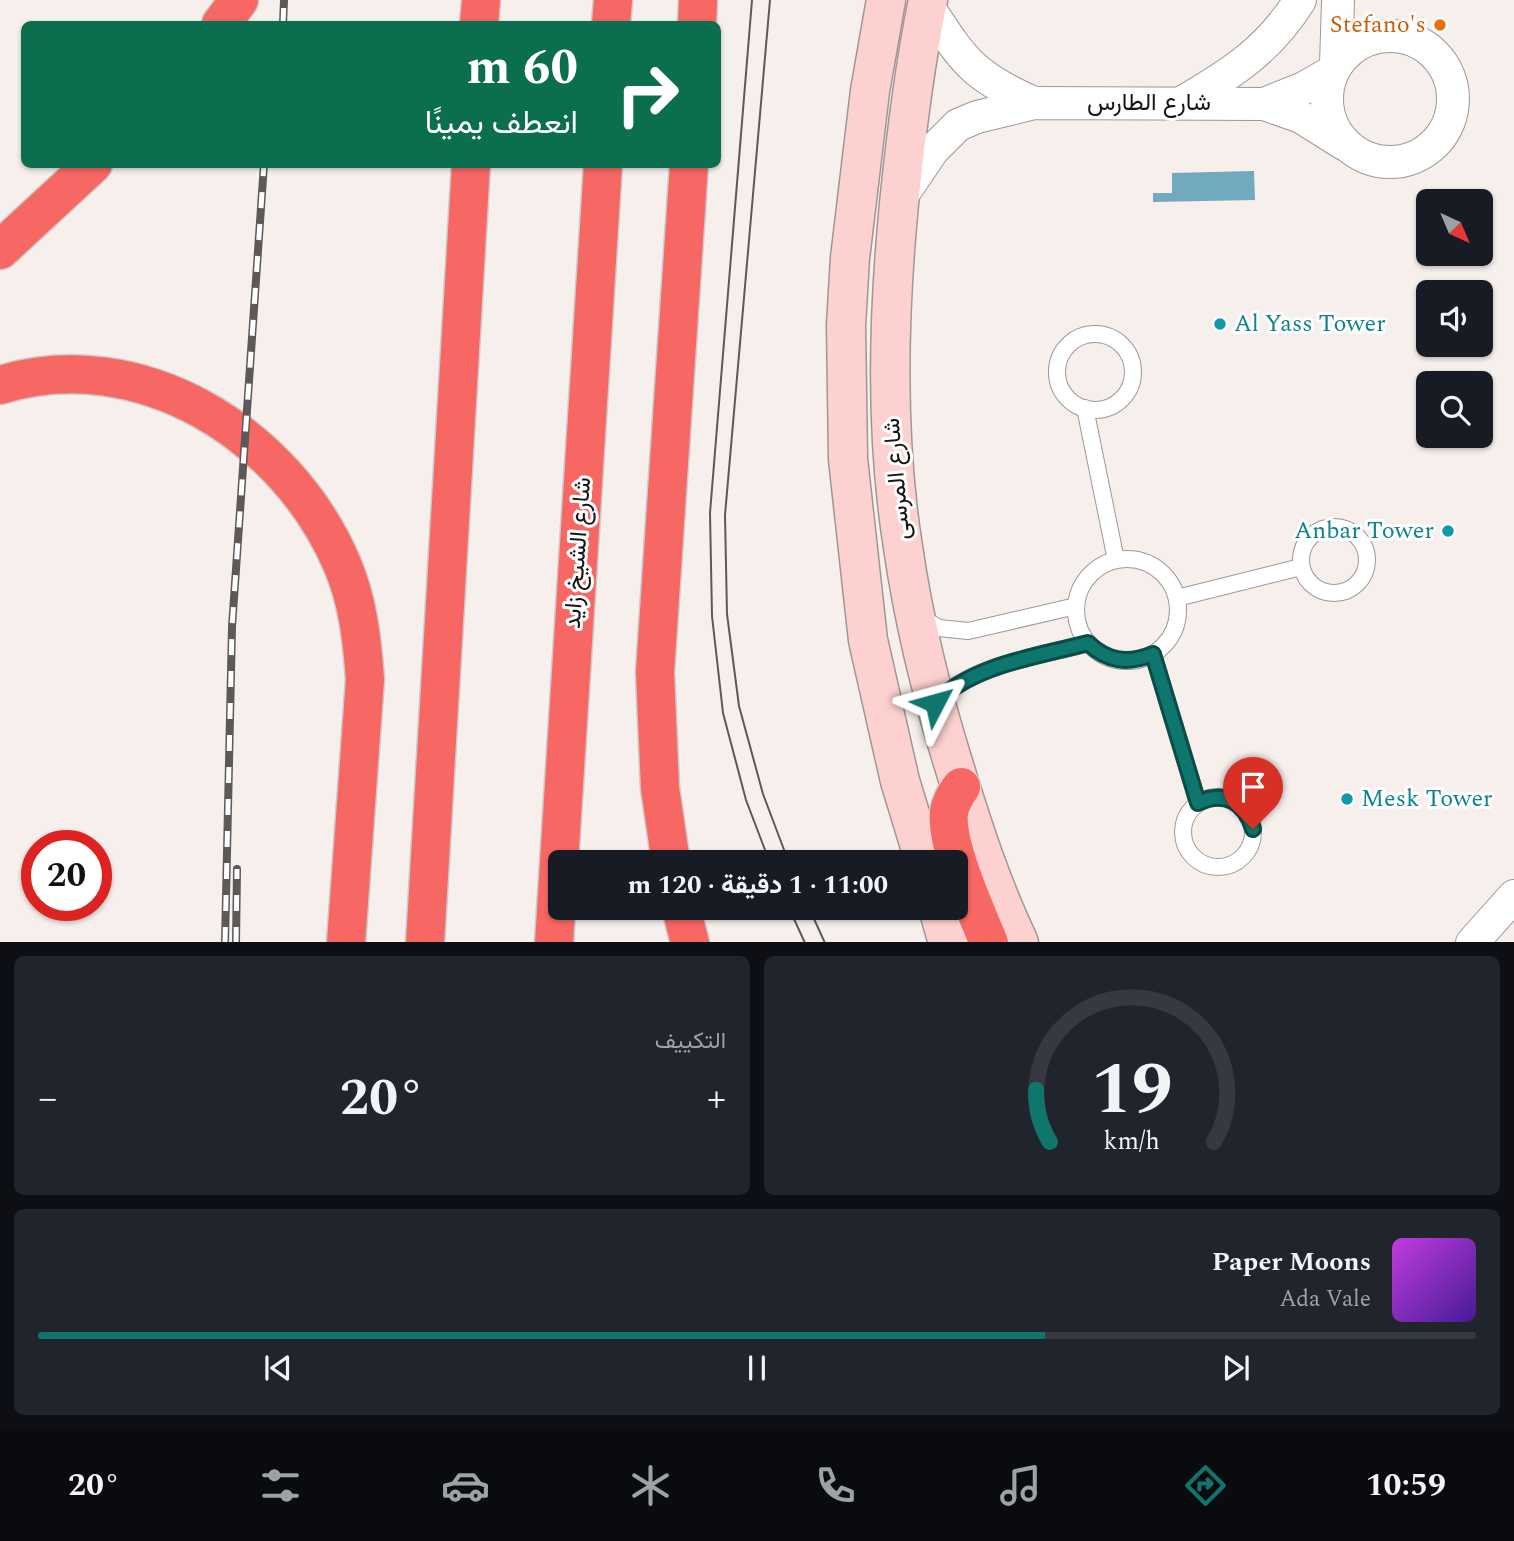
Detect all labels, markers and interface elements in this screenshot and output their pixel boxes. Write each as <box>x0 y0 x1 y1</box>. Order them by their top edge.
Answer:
place label: Stefano's <box>1330 7 1426 43</box>
marker: Stefano's <box>1432 17 1448 33</box>
text: 60 m <box>467 31 578 106</box>
icon: right <box>602 49 693 140</box>
street label: شارع الطارس <box>1087 85 1211 121</box>
text: انعطف يمينًا <box>425 99 578 148</box>
north arrow <box>1416 189 1493 266</box>
map controls <box>1416 189 1493 448</box>
button: sound <box>1416 280 1493 357</box>
place label: Al Yass Tower <box>1234 306 1386 342</box>
marker: Al Yass Tower <box>1212 316 1228 332</box>
button: search <box>1416 371 1493 448</box>
street label: شارع المرسى <box>874 416 920 542</box>
street label: شارع الشيخ زايد <box>555 476 601 630</box>
place label: Anbar Tower <box>1294 513 1434 549</box>
marker: Anbar Tower <box>1440 523 1456 539</box>
position arrow <box>898 666 972 740</box>
pin <box>1223 757 1283 829</box>
icon: arrive <box>1234 768 1272 806</box>
place label: Mesk Tower <box>1361 781 1493 817</box>
marker: Mesk Tower <box>1339 791 1355 807</box>
speed limit sign: 20 <box>21 830 112 921</box>
text: 11:00 · 1 دقيقة · 120 m <box>628 865 888 905</box>
text: التكييف <box>655 1024 726 1059</box>
text: 19 <box>1091 1035 1173 1146</box>
text: 20° <box>340 1059 424 1138</box>
text: − <box>38 1070 57 1128</box>
text: + <box>707 1070 726 1128</box>
text: km/h <box>1104 1122 1160 1160</box>
text: Paper Moons <box>1212 1242 1371 1282</box>
text: Ada Vale <box>1279 1282 1371 1317</box>
icon: previous <box>259 1349 297 1387</box>
icon: pause <box>738 1349 776 1387</box>
icon: next <box>1217 1349 1255 1387</box>
text: 20° <box>68 1461 120 1510</box>
icon: filters <box>256 1461 305 1510</box>
icon: car <box>441 1461 490 1510</box>
icon: climate <box>626 1461 675 1510</box>
icon: phone <box>811 1461 860 1510</box>
icon: music <box>996 1461 1045 1510</box>
icon: directions <box>1181 1461 1230 1510</box>
text: 10:59 <box>1366 1461 1446 1510</box>

